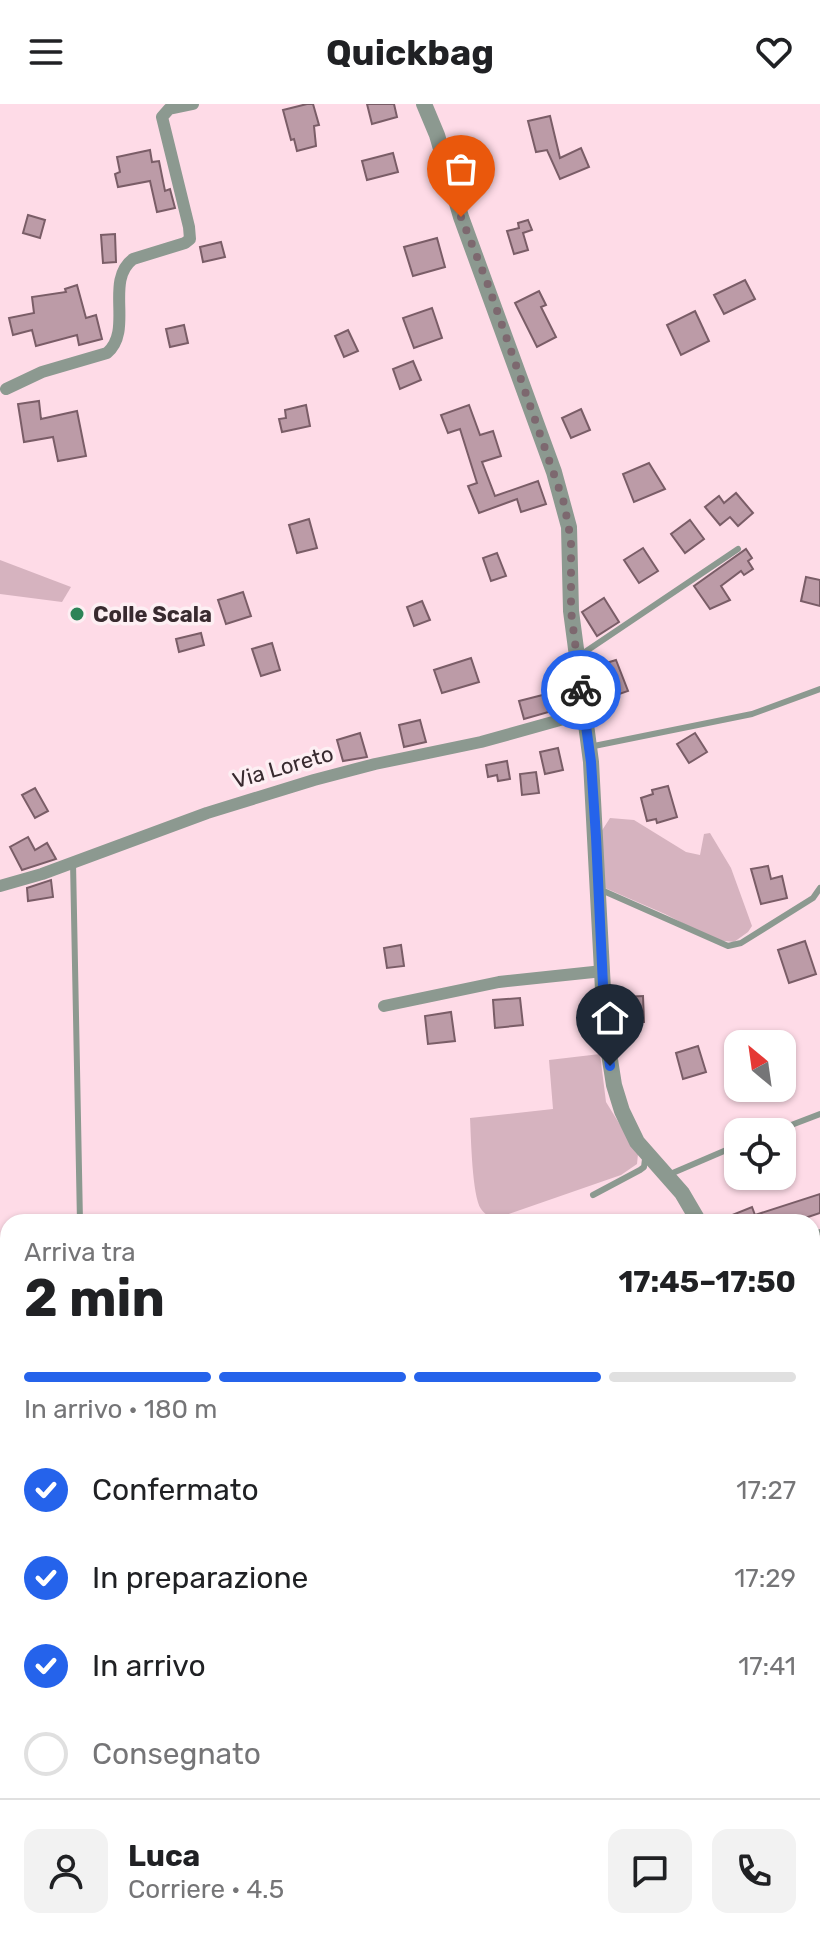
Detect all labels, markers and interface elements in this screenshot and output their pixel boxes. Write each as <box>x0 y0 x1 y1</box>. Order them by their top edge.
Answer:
icon: menu <box>24 30 68 74</box>
icon: heart <box>752 30 796 74</box>
text: Quickbag <box>326 31 494 74</box>
pin <box>427 135 495 217</box>
icon: bag <box>439 147 483 191</box>
place label: Colle Scala <box>93 601 212 628</box>
marker: Colle Scala <box>68 605 86 623</box>
courier <box>541 650 621 730</box>
icon: bike <box>559 668 603 712</box>
street label: Via Loreto <box>229 740 337 794</box>
pin <box>576 984 644 1066</box>
icon: home <box>588 996 632 1040</box>
north arrow <box>724 1030 796 1102</box>
map controls <box>724 1030 796 1190</box>
button: locate <box>724 1118 796 1190</box>
text: Arriva tra <box>24 1237 136 1268</box>
text: 17:45–17:50 <box>618 1264 796 1300</box>
text: 2 min <box>24 1267 165 1329</box>
text: In arrivo · 180 m <box>24 1394 217 1425</box>
icon: check <box>24 1468 68 1512</box>
text: Confermato <box>92 1472 259 1508</box>
text: 17:27 <box>736 1475 796 1506</box>
icon: check <box>24 1556 68 1600</box>
text: In preparazione <box>92 1560 308 1596</box>
text: 17:29 <box>734 1563 796 1594</box>
icon: check <box>24 1644 68 1688</box>
text: In arrivo <box>92 1648 206 1684</box>
text: 17:41 <box>738 1651 796 1682</box>
text: Consegnato <box>92 1736 261 1772</box>
button: person <box>24 1829 108 1913</box>
button: chat <box>608 1829 692 1913</box>
button: phone <box>712 1829 796 1913</box>
text: Luca <box>128 1838 200 1874</box>
text: Corriere · 4.5 <box>128 1874 284 1905</box>

